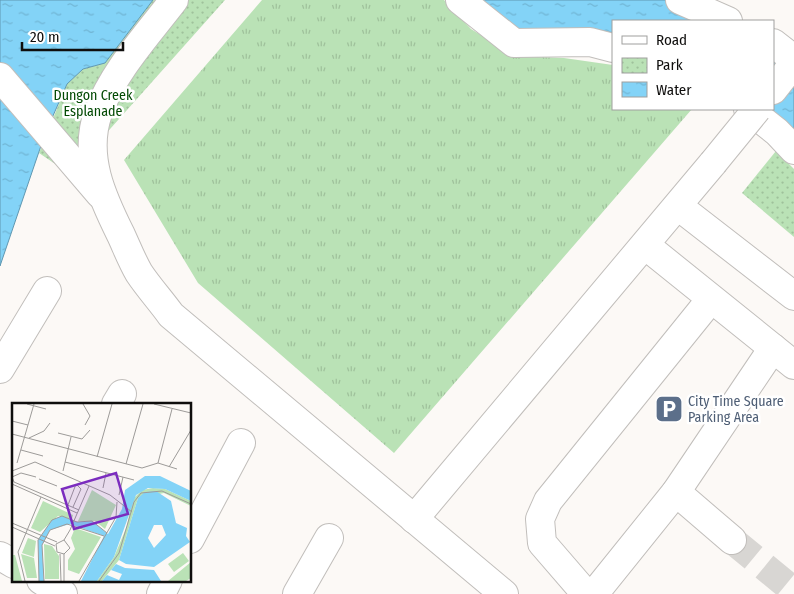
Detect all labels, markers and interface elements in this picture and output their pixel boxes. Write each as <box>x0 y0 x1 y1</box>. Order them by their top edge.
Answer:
scale bar <box>22 20 124 52</box>
legend <box>612 20 774 110</box>
text: 20 m <box>30 28 60 46</box>
text: Road <box>656 31 687 49</box>
text: Park <box>656 56 683 74</box>
text: Water <box>656 81 692 99</box>
park label: Dungon Creek Esplanade <box>54 87 133 120</box>
place label: City Time Square Parking Area <box>688 393 784 426</box>
parking icon: City Time Square Parking Area <box>654 394 684 424</box>
inset map <box>12 403 191 582</box>

